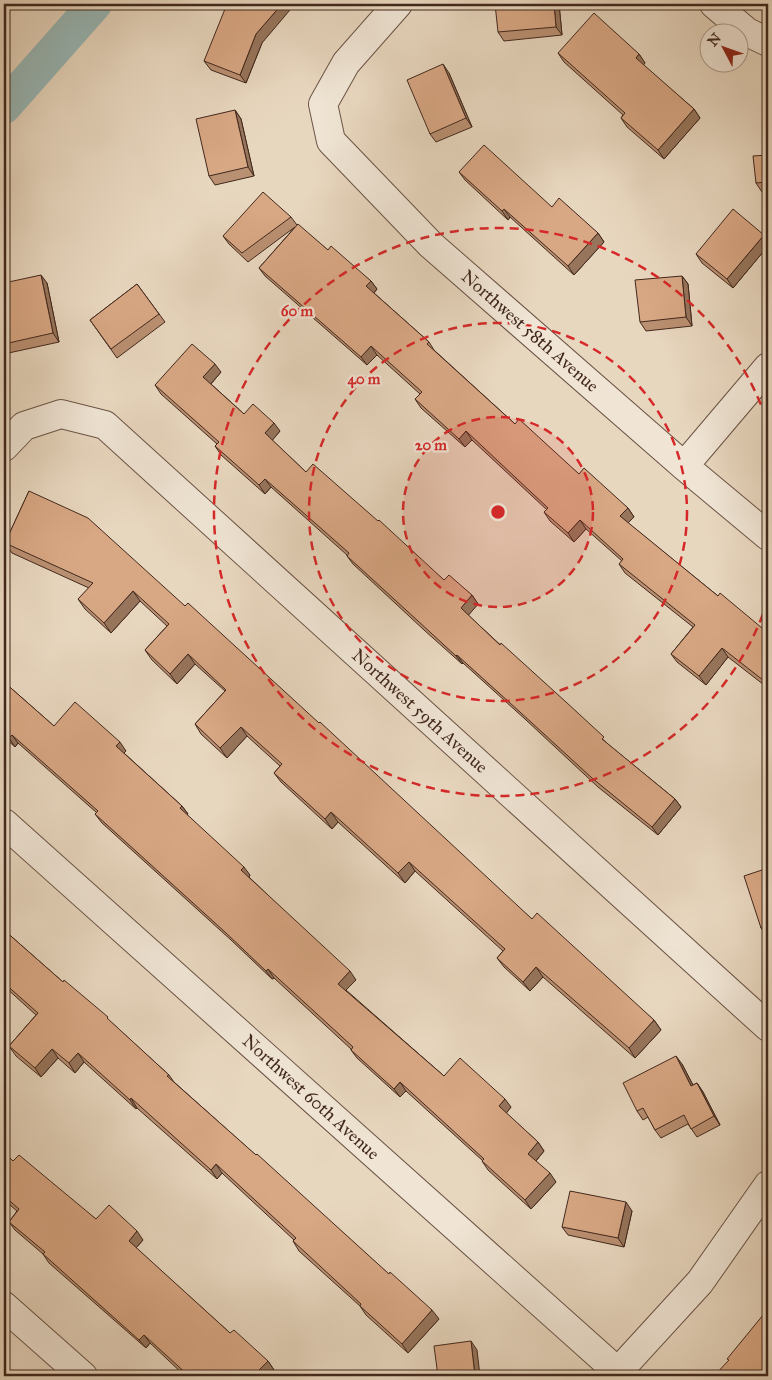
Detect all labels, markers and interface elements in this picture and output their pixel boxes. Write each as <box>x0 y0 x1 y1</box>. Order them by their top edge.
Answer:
north arrow <box>700 22 750 72</box>
text: N <box>704 30 725 50</box>
street label: Northwest 58th Avenue <box>457 265 603 397</box>
text: 60 m <box>281 302 314 320</box>
text: 40 m <box>348 370 381 389</box>
text: 20 m <box>415 436 447 454</box>
centre of rings <box>489 503 507 521</box>
street label: Northwest 59th Avenue <box>347 644 493 778</box>
street label: Northwest 60th Avenue <box>238 1030 384 1164</box>

